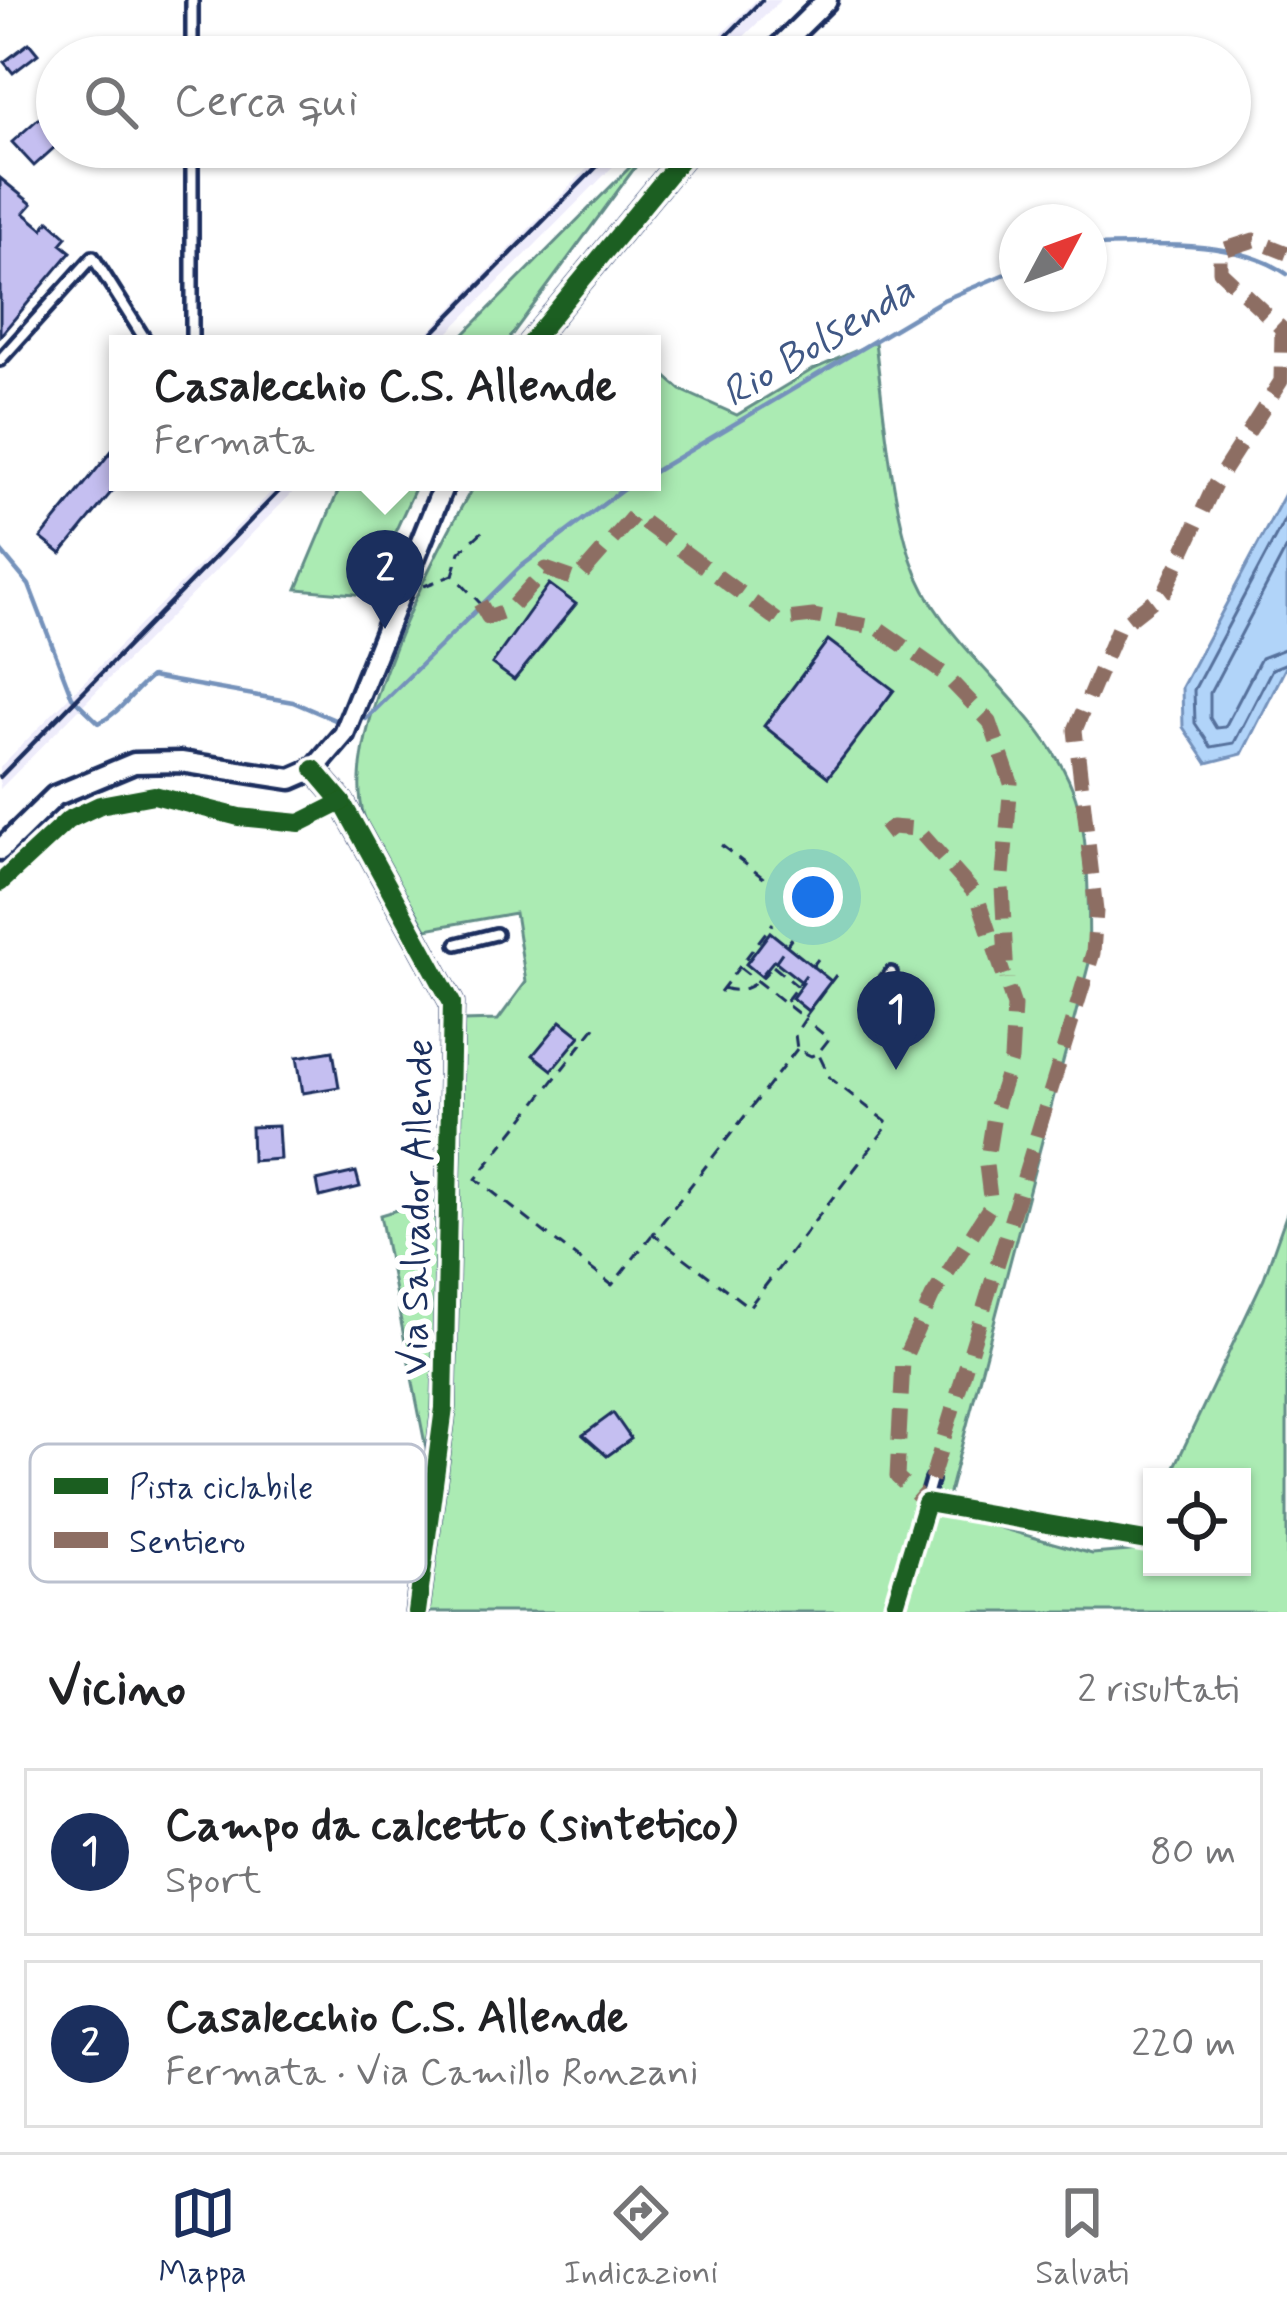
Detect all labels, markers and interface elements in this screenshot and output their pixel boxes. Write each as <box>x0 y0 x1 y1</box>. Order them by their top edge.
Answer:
search box <box>36 36 1251 168</box>
icon: search <box>78 69 144 135</box>
text: Cerca qui <box>174 73 358 132</box>
north arrow <box>999 204 1107 312</box>
water label: Rio Bolsenda <box>712 264 925 422</box>
popup <box>109 335 661 491</box>
text: Casalecchio C.S. Allende <box>154 358 616 417</box>
text: Fermata <box>154 417 315 468</box>
pin: 2 <box>346 530 424 629</box>
your location <box>783 867 843 927</box>
pin: 1 <box>857 971 935 1070</box>
street label: Via Salvador Allende <box>390 1038 447 1376</box>
legend <box>30 1444 426 1582</box>
text: Pista ciclabile <box>129 1467 313 1511</box>
map controls <box>1143 1468 1251 1576</box>
button: locate <box>1143 1468 1251 1576</box>
text: Sentiero <box>129 1521 246 1565</box>
text: Vicino <box>48 1657 186 1723</box>
text: 2 risultati <box>1077 1665 1239 1716</box>
text: Campo da calcetto (sintetico) <box>165 1797 737 1856</box>
text: 1 <box>81 1827 99 1878</box>
text: 80 m <box>1150 1827 1236 1878</box>
text: Sport <box>165 1856 262 1907</box>
text: Casalecchio C.S. Allende <box>165 1989 628 2048</box>
text: 2 <box>80 2019 100 2070</box>
text: 220 m <box>1131 2019 1236 2070</box>
text: Fermata · Via Camillo Ronzani <box>165 2048 699 2099</box>
tab: Mappa <box>159 2180 247 2296</box>
tab: Indicazioni <box>564 2180 718 2296</box>
tab: Salvati <box>1035 2180 1128 2296</box>

